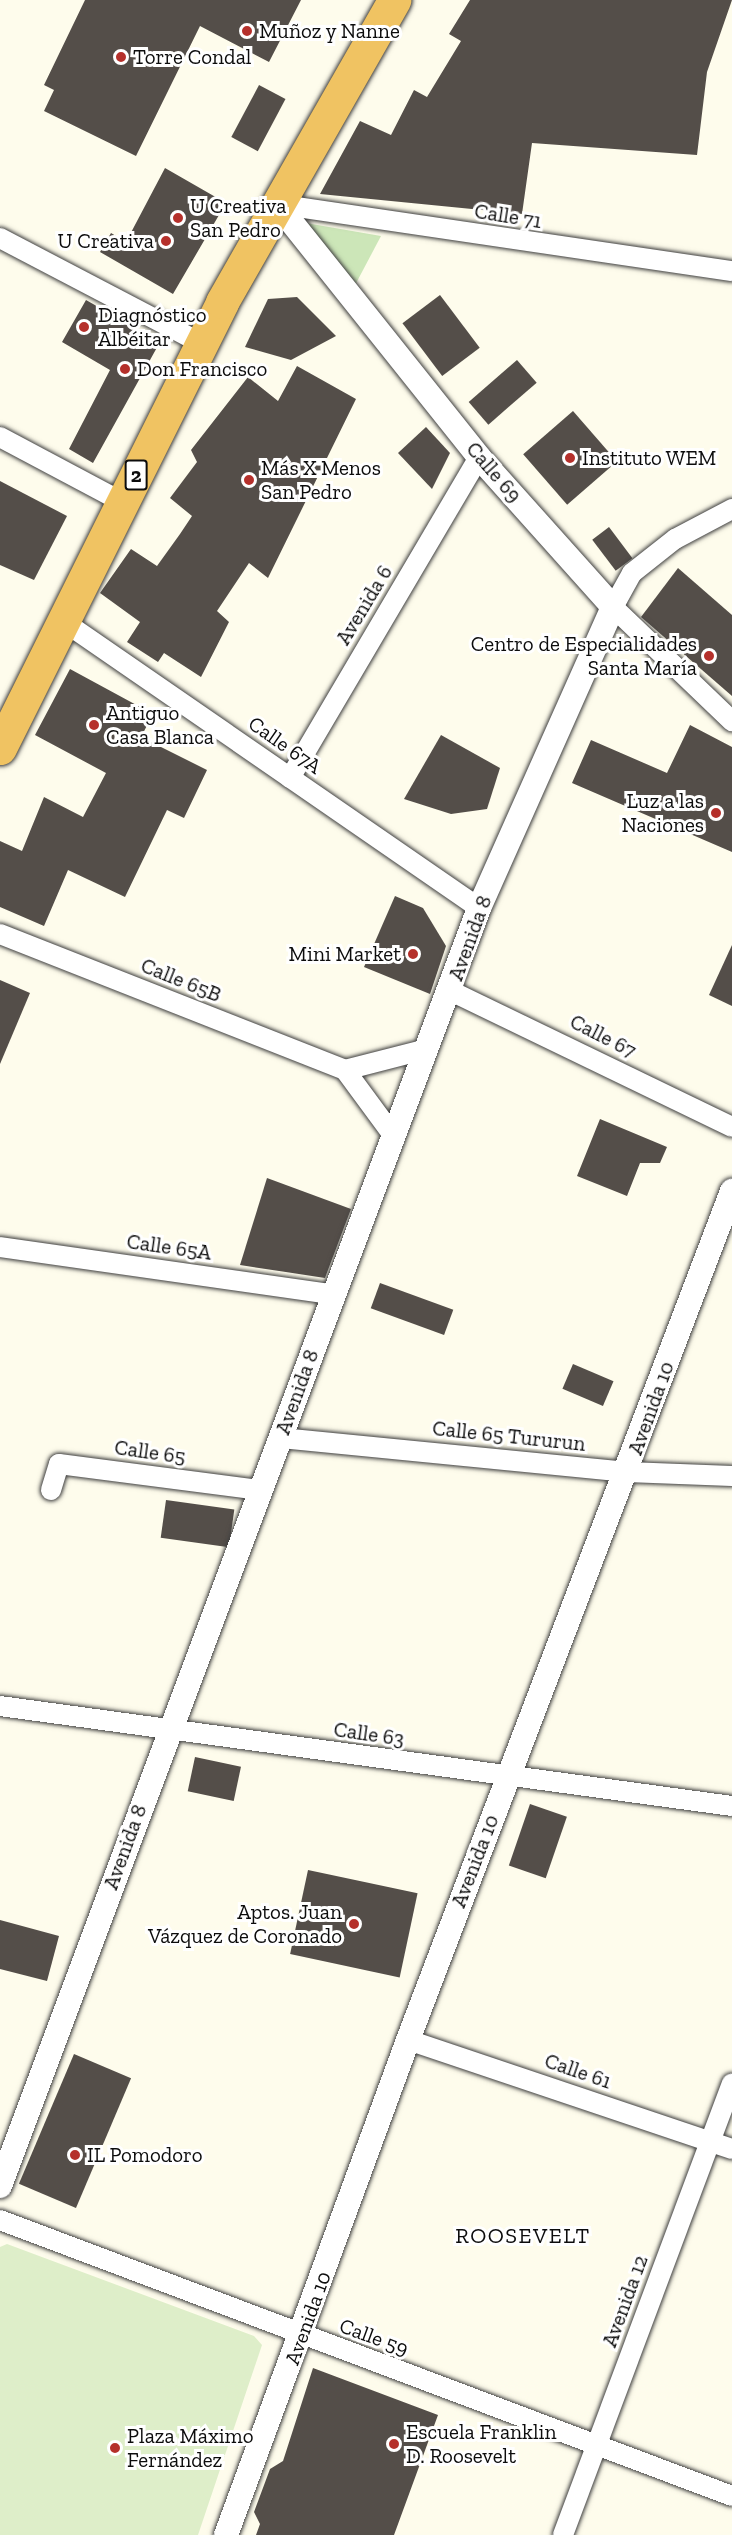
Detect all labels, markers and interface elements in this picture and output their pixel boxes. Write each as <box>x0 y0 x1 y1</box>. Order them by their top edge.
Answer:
place label: Muñoz y Nanne <box>259 18 401 44</box>
marker: Muñoz y Nanne <box>240 24 254 38</box>
place label: Torre Condal <box>133 44 251 70</box>
marker: Torre Condal <box>114 50 128 64</box>
place label: U Creativa San Pedro <box>190 193 286 243</box>
street label: Calle 71 <box>473 198 543 234</box>
marker: U Creativa San Pedro <box>171 211 185 225</box>
place label: U Creativa <box>58 228 154 254</box>
marker: U Creativa <box>159 234 173 248</box>
place label: Diagnóstico Albéitar <box>98 302 206 352</box>
marker: Diagnóstico Albéitar <box>75 318 93 336</box>
place label: Don Francisco <box>137 356 267 382</box>
marker: Don Francisco <box>118 362 132 376</box>
street label: Calle 69 <box>461 437 527 507</box>
place label: Instituto WEM <box>582 445 717 471</box>
marker: Instituto WEM <box>563 451 577 465</box>
place label: Más X Menos San Pedro <box>261 455 381 505</box>
road number: 2 <box>124 458 148 492</box>
marker: Más X Menos San Pedro <box>242 473 256 487</box>
street label: Avenida 6 <box>330 561 398 649</box>
place label: Centro de Especialidades Santa María <box>471 631 697 681</box>
marker: Centro de Especialidades Santa María <box>702 649 716 663</box>
place label: Antiguo Casa Blanca <box>106 700 214 750</box>
street label: Calle 67A <box>244 711 326 779</box>
marker: Antiguo Casa Blanca <box>87 718 101 732</box>
place label: Luz a las Naciones <box>621 788 704 838</box>
marker: Luz a las Naciones <box>709 806 723 820</box>
street label: Avenida 8 <box>443 892 497 984</box>
place label: Mini Market <box>289 941 401 967</box>
marker: Mini Market <box>406 947 420 961</box>
street label: Calle 65B <box>137 953 225 1007</box>
street label: Calle 67 <box>566 1009 640 1063</box>
street label: Calle 65A <box>125 1229 213 1265</box>
street label: Avenida 8 <box>270 1346 324 1438</box>
street label: Avenida 10 <box>623 1358 679 1458</box>
street label: Calle 65 Tururun <box>431 1415 587 1457</box>
street label: Calle 65 <box>113 1435 187 1469</box>
street label: Calle 63 <box>332 1717 406 1751</box>
street label: Avenida 8 <box>98 1801 152 1893</box>
street label: Avenida 10 <box>446 1811 504 1911</box>
place label: Aptos. Juan Vázquez de Coronado <box>148 1899 342 1949</box>
marker: Aptos. Juan Vázquez de Coronado <box>347 1917 361 1931</box>
street label: Calle 61 <box>541 2048 615 2094</box>
place label: IL Pomodoro <box>87 2142 203 2168</box>
marker: IL Pomodoro <box>68 2148 82 2162</box>
district label: ROOSEVELT <box>455 2223 591 2249</box>
street label: Avenida 12 <box>597 2252 653 2350</box>
street label: Avenida 10 <box>280 2268 336 2368</box>
street label: Calle 59 <box>336 2313 412 2361</box>
place label: Escuela Franklin D. Roosevelt <box>406 2419 557 2469</box>
place label: Plaza Máximo Fernández <box>127 2423 253 2473</box>
marker: Escuela Franklin D. Roosevelt <box>387 2437 401 2451</box>
marker: Plaza Máximo Fernández <box>108 2441 122 2455</box>

